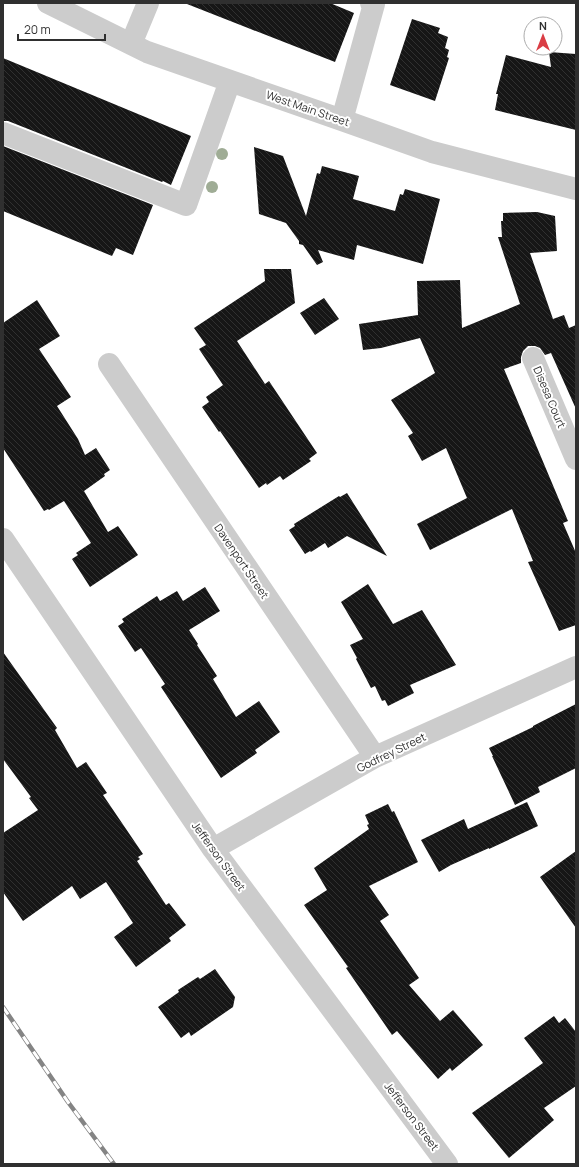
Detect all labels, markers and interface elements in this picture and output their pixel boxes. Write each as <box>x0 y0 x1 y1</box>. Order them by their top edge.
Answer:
scale bar <box>18 16 105 42</box>
north arrow <box>523 16 563 56</box>
text: N <box>539 18 547 33</box>
text: 20 m <box>24 21 51 38</box>
street label: West Main Street <box>264 87 352 129</box>
street label: Disesa Court <box>530 364 570 430</box>
street label: Davenport Street <box>211 521 273 601</box>
street label: Godfrey Street <box>354 729 428 775</box>
street label: Jefferson Street <box>189 818 249 894</box>
street label: Jefferson Street <box>381 1079 443 1153</box>

